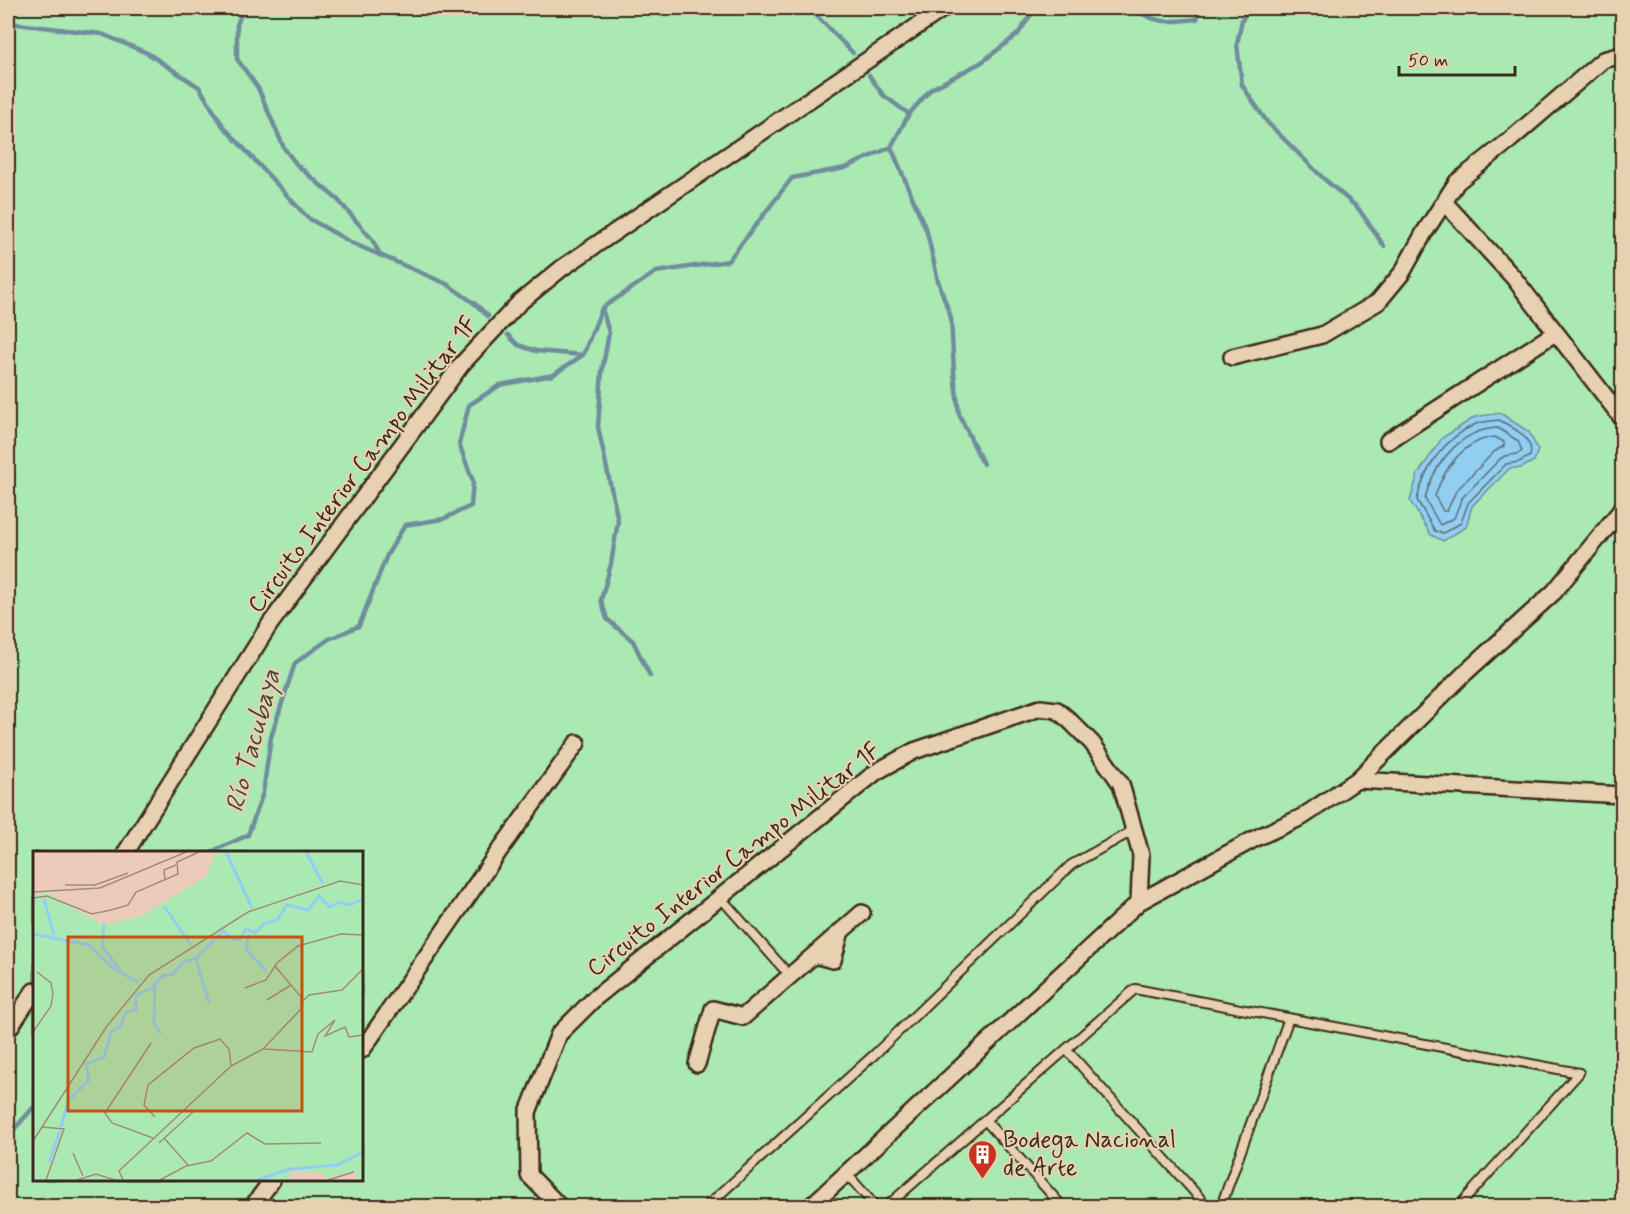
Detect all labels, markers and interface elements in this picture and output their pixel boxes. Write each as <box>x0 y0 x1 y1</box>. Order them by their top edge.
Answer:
scale bar <box>1399 39 1514 77</box>
text: 50 m <box>1408 49 1448 73</box>
street label: Circuito Interior Campo Militar 1F <box>241 310 485 620</box>
water label: Río Tacubaya <box>219 666 289 816</box>
street label: Circuito Interior Campo Militar 1F <box>581 736 887 984</box>
inset map <box>33 851 363 1181</box>
place label: Bodega Nacional de Arte <box>1003 1125 1176 1184</box>
building icon: Bodega Nacional de Arte <box>966 1138 998 1180</box>

